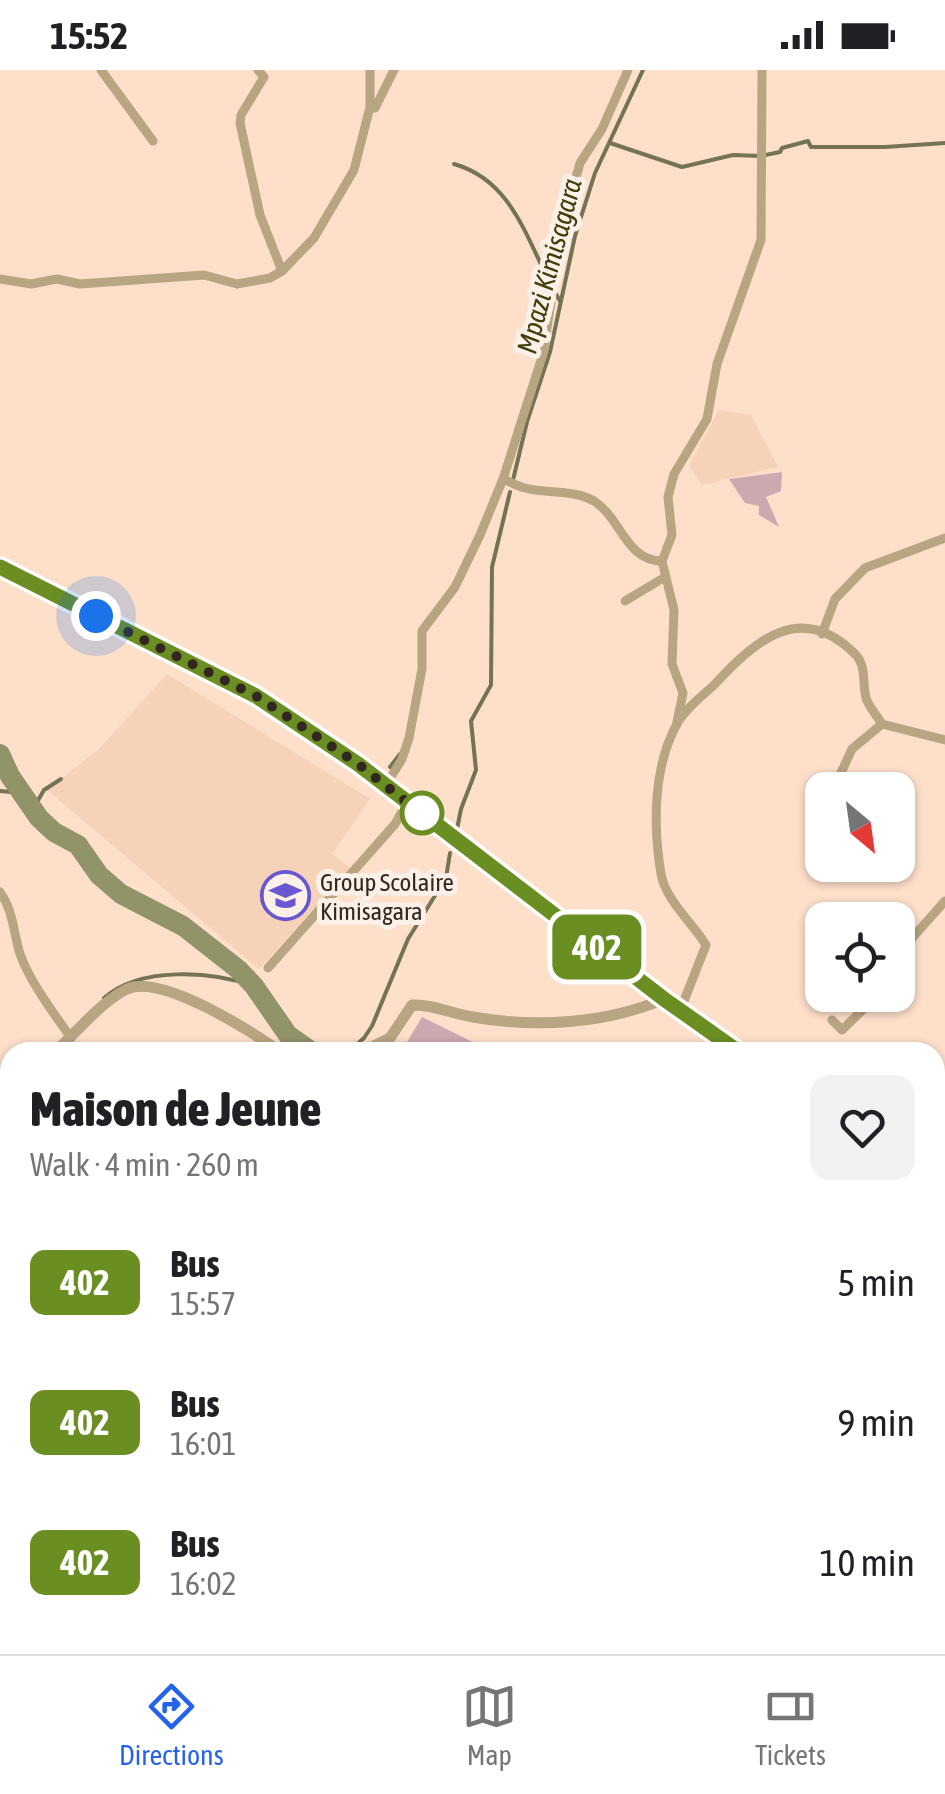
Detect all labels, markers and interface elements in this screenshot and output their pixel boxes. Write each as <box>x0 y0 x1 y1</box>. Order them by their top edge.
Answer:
text: 15:52 <box>50 14 128 57</box>
water label: Mpazi Kimisagara <box>510 175 588 357</box>
your location <box>71 591 121 641</box>
north arrow <box>805 772 915 882</box>
map controls <box>805 772 915 1012</box>
unlabelled marker <box>401 792 443 834</box>
place label: Group Scolaire Kimisagara <box>320 868 454 925</box>
school or university icon: Group Scolaire Kimisagara <box>259 870 311 922</box>
button: locate <box>805 902 915 1012</box>
line badge: 402 <box>540 914 654 980</box>
text: 402 <box>572 927 622 967</box>
button: heart <box>810 1075 915 1180</box>
text: Maison de Jeune <box>30 1081 321 1136</box>
text: Walk · 4 min · 260 m <box>30 1146 259 1183</box>
text: Bus <box>170 1242 220 1285</box>
text: 5 min <box>837 1261 915 1304</box>
text: 402 <box>60 1262 110 1302</box>
text: 15:57 <box>170 1285 236 1322</box>
text: Bus <box>170 1382 220 1425</box>
text: 9 min <box>837 1401 915 1444</box>
text: 402 <box>60 1402 110 1442</box>
text: 16:01 <box>170 1425 237 1462</box>
text: Bus <box>170 1522 220 1565</box>
text: 10 min <box>820 1541 915 1584</box>
text: 402 <box>60 1542 110 1582</box>
text: 16:02 <box>170 1565 237 1602</box>
tab: Directions <box>119 1679 224 1771</box>
tab: Map <box>462 1679 517 1771</box>
tab: Tickets <box>755 1679 826 1771</box>

